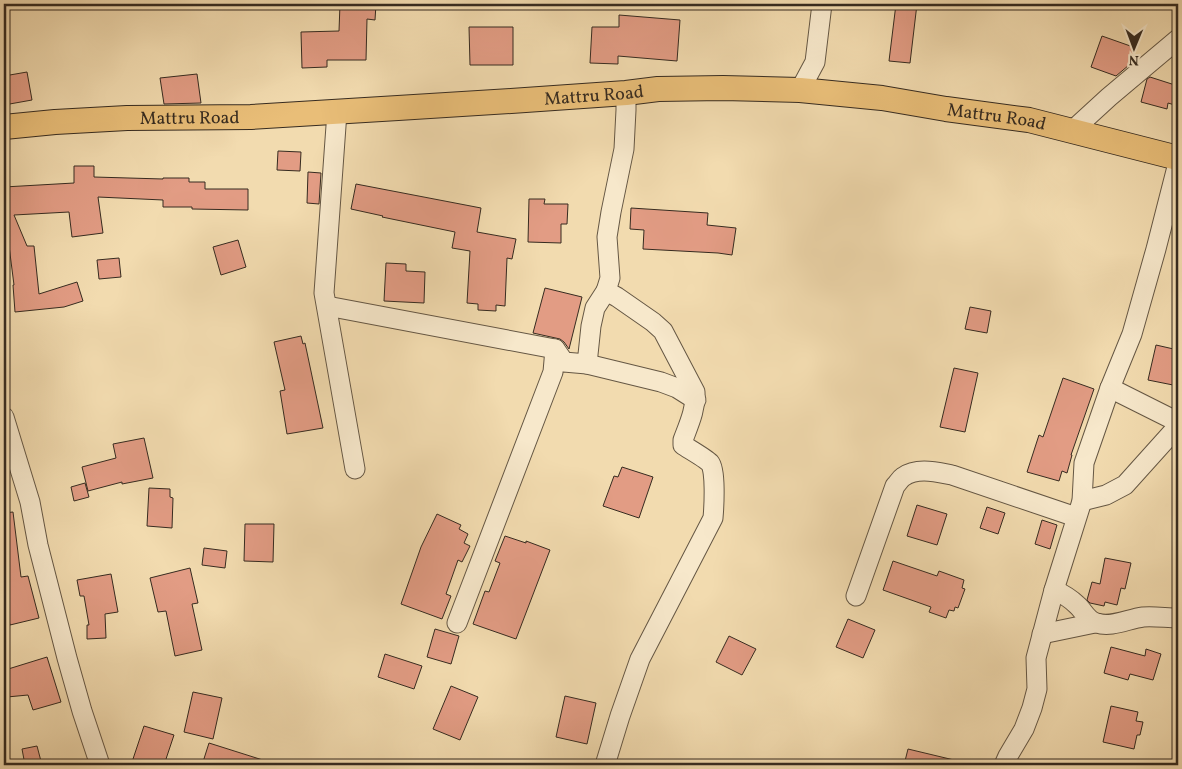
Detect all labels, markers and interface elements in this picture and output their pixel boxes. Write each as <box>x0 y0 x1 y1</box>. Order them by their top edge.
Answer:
north arrow <box>1110 22 1160 72</box>
text: N <box>1129 50 1139 69</box>
street label: Mattru Road <box>543 80 645 113</box>
street label: Mattru Road <box>945 98 1049 138</box>
street label: Mattru Road <box>140 106 240 132</box>

